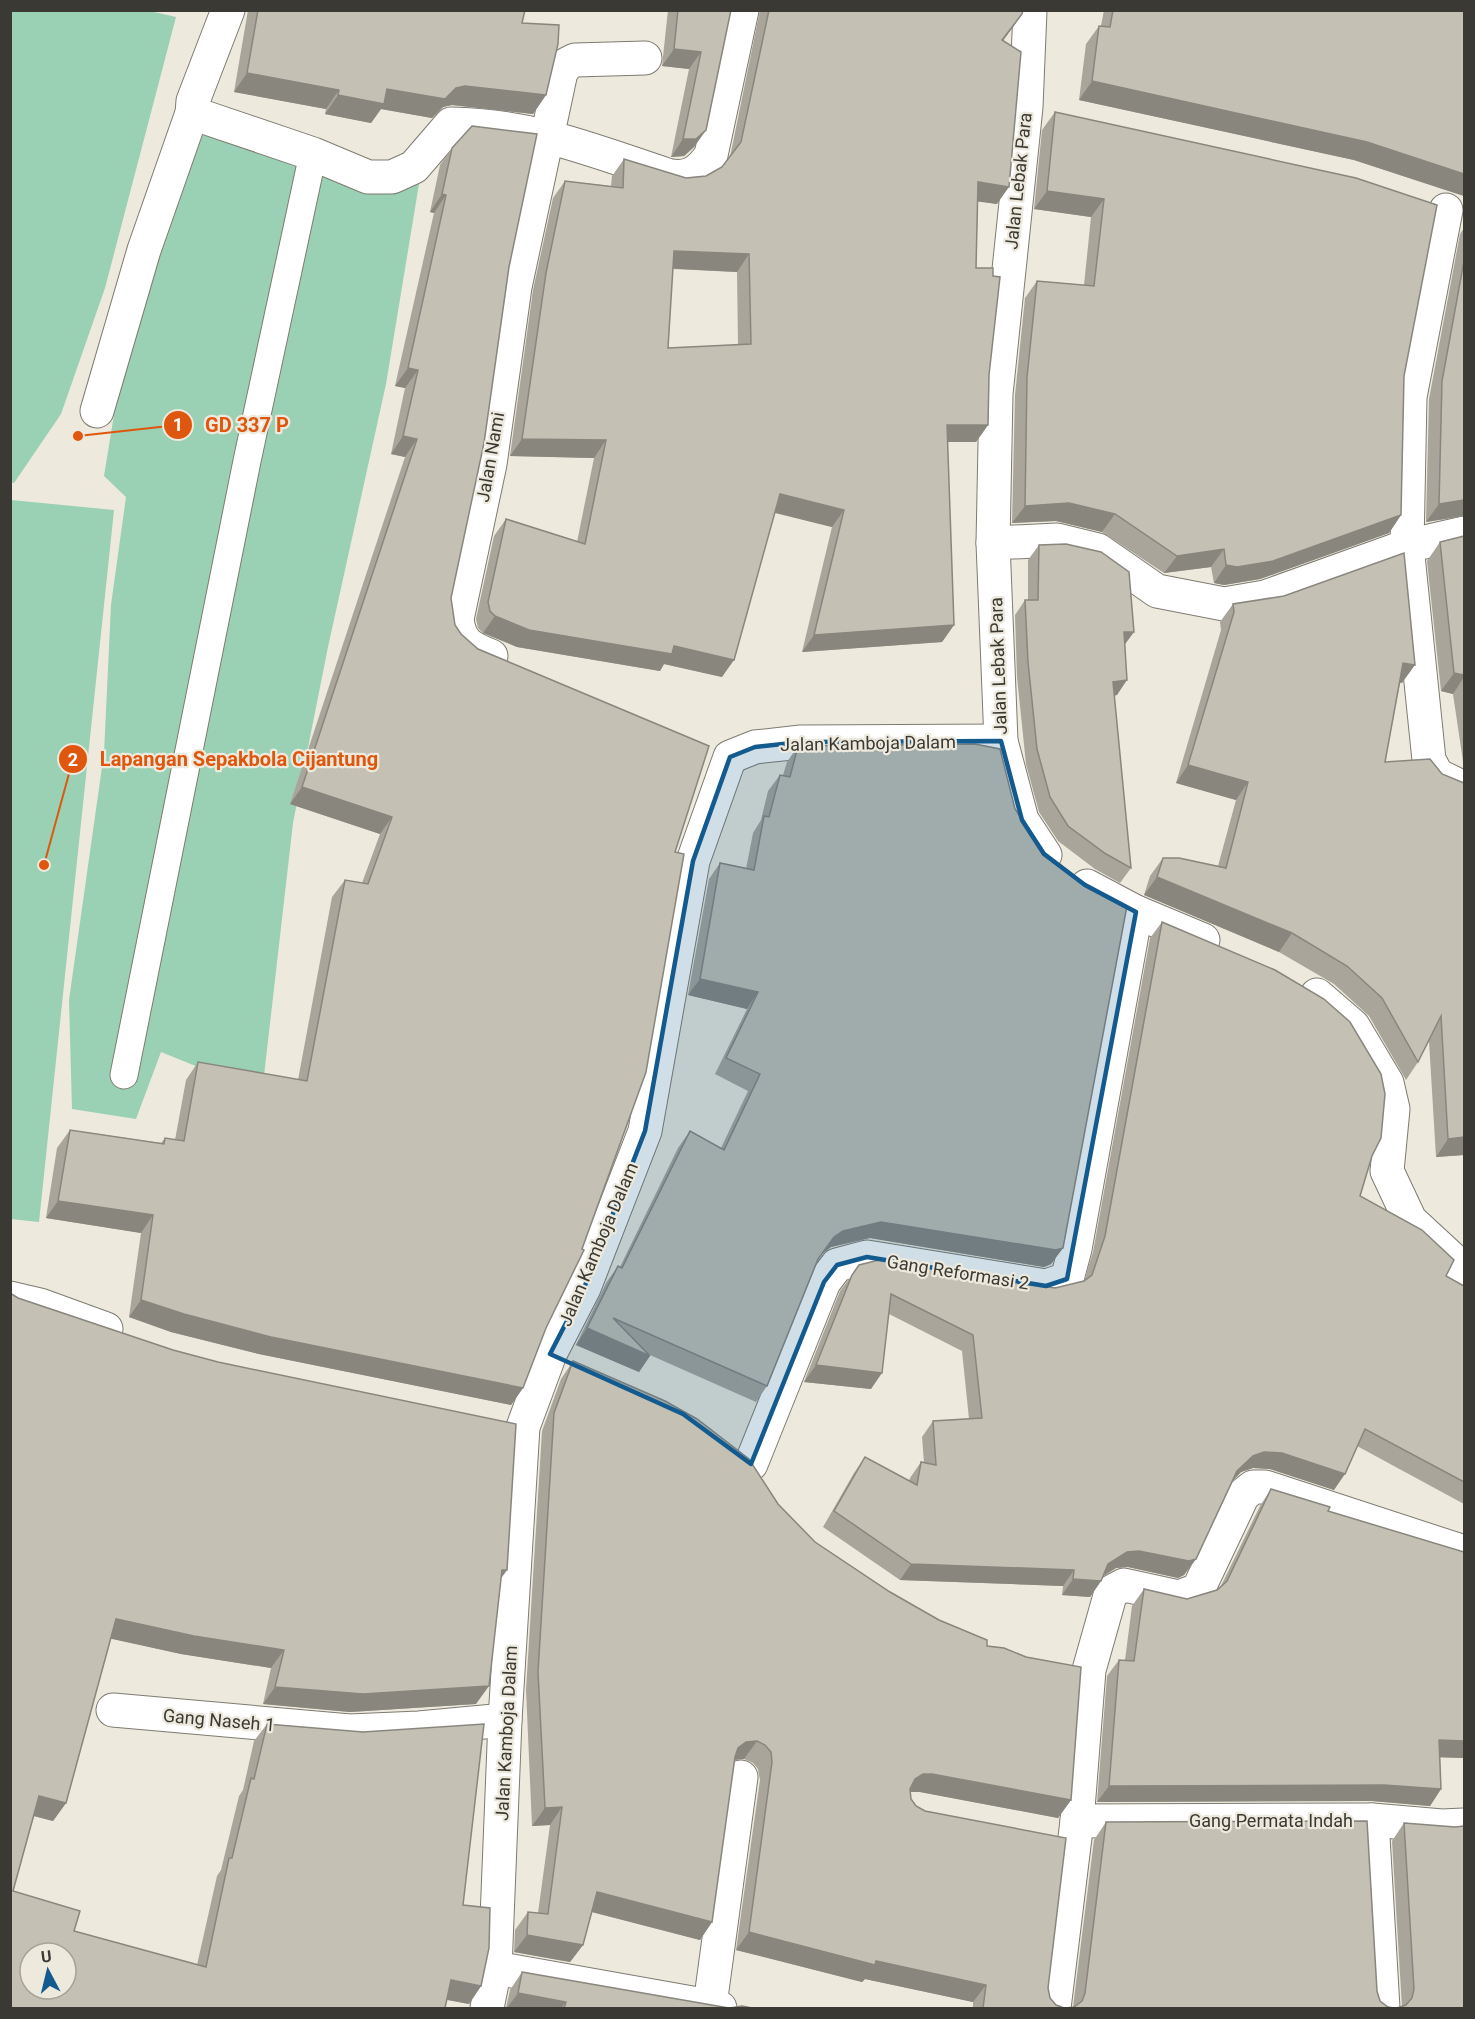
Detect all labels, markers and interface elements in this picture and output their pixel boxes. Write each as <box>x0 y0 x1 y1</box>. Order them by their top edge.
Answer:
street label: Jalan Lebak Para <box>1000 111 1036 251</box>
callout: GD 337 P <box>163 406 301 444</box>
street label: Jalan Nami <box>472 410 508 504</box>
text: GD 337 P <box>205 413 289 437</box>
text: 1 <box>173 414 183 435</box>
street label: Jalan Lebak Para <box>985 597 1011 735</box>
street label: Jalan Kamboja Dalam <box>780 731 956 755</box>
callout: Lapangan Sepakbola Cijantung <box>58 740 391 778</box>
text: Lapangan Sepakbola Cijantung <box>100 747 378 771</box>
text: 2 <box>68 749 78 770</box>
street label: Jalan Kamboja Dalam <box>554 1159 642 1329</box>
street label: Gang Reformasi 2 <box>885 1250 1031 1294</box>
street label: Jalan Kamboja Dalam <box>491 1645 521 1821</box>
street label: Gang Naseh 1 <box>162 1705 276 1735</box>
street label: Gang Permata Indah <box>1189 1810 1353 1831</box>
north arrow <box>18 1941 78 2001</box>
text: U <box>40 1947 53 1967</box>

